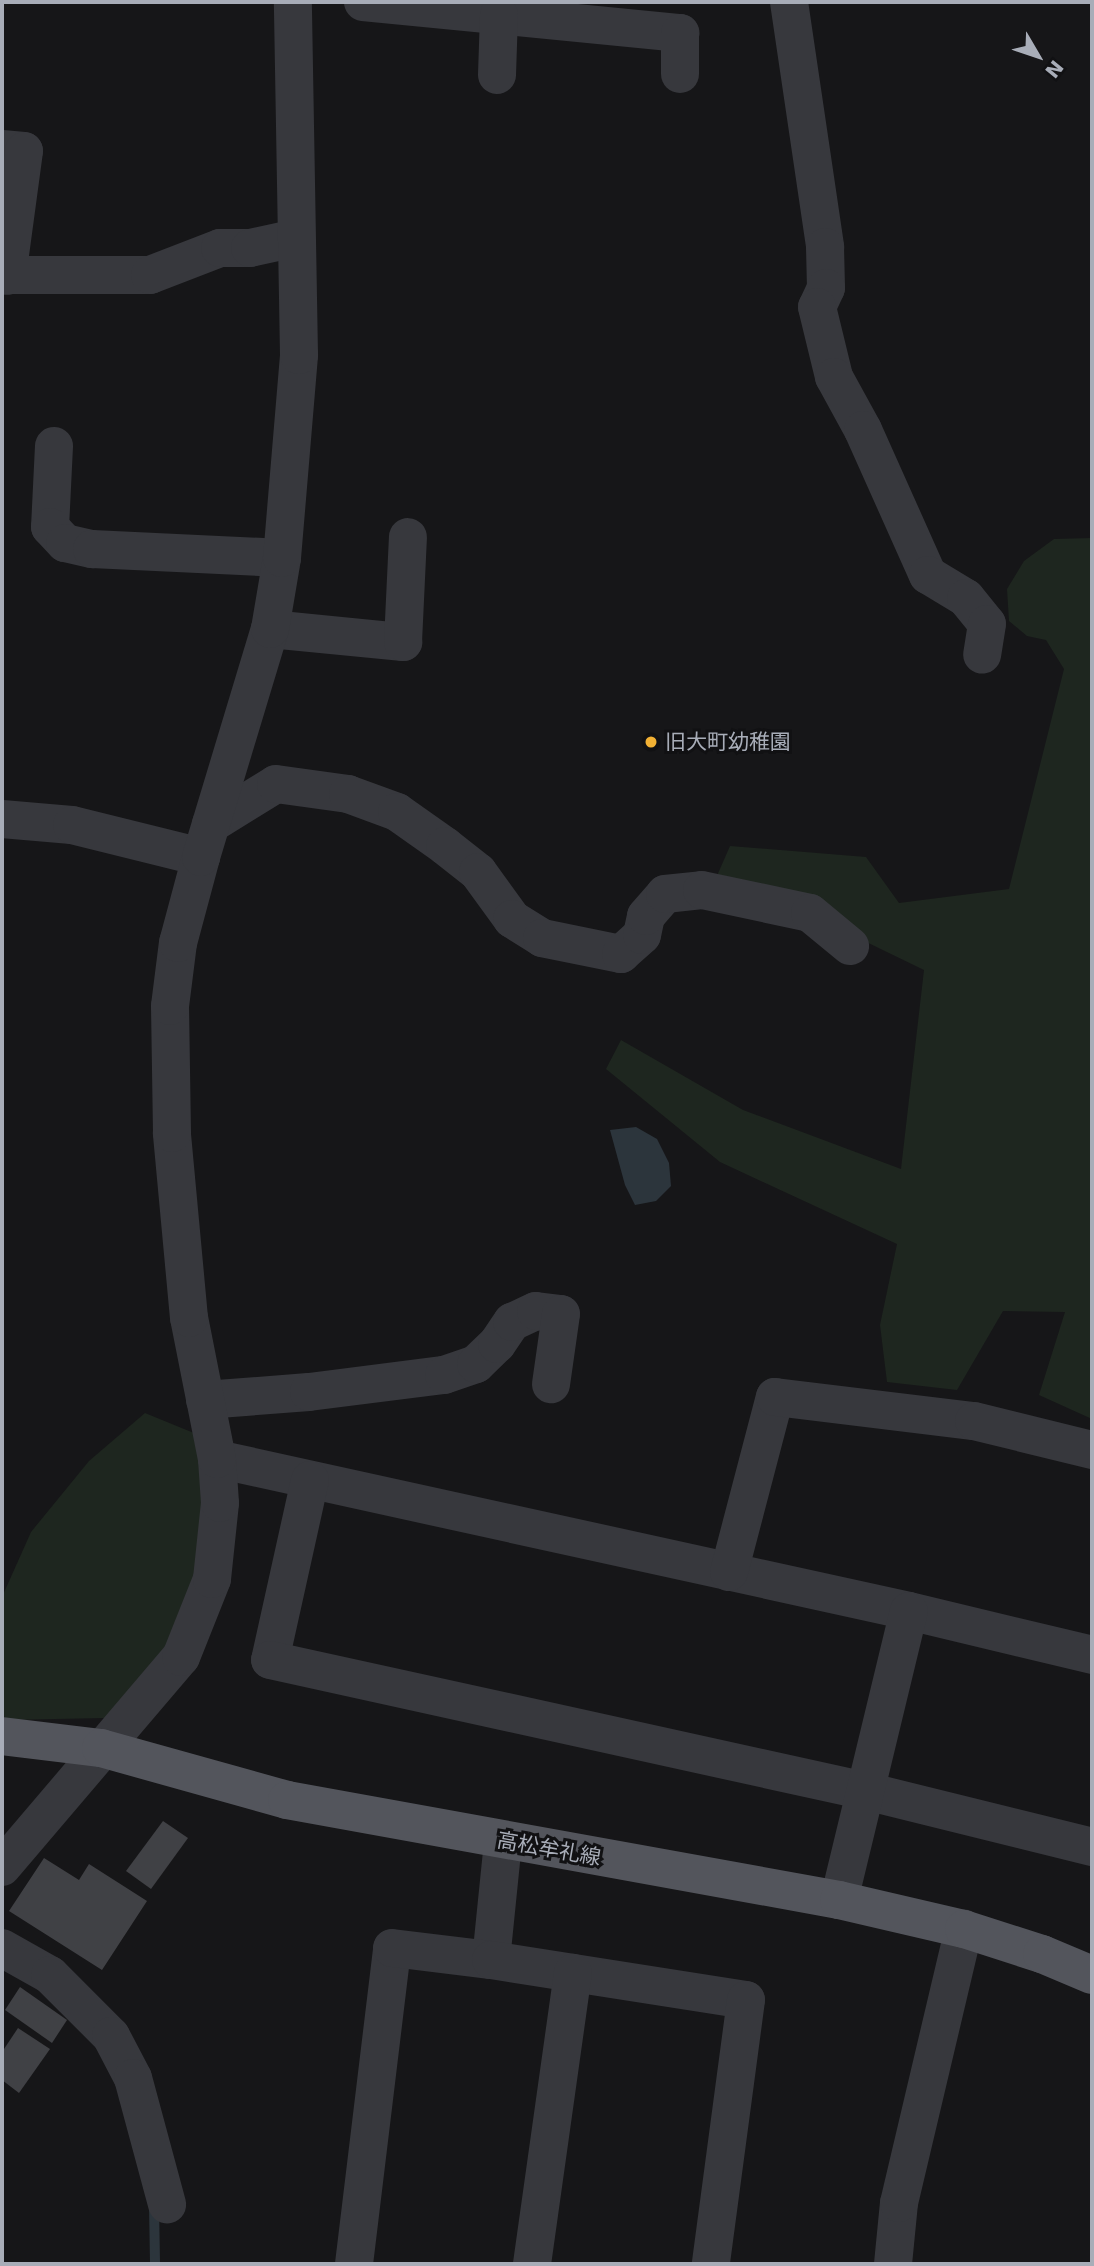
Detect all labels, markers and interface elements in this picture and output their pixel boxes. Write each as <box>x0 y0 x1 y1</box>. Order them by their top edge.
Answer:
north arrow <box>1003 21 1073 91</box>
text: N <box>1041 56 1068 82</box>
place label: 旧大町幼稚園 <box>665 729 791 755</box>
marker: 旧大町幼稚園 <box>643 734 659 750</box>
street label: 高松牟礼線 <box>495 1827 603 1871</box>

